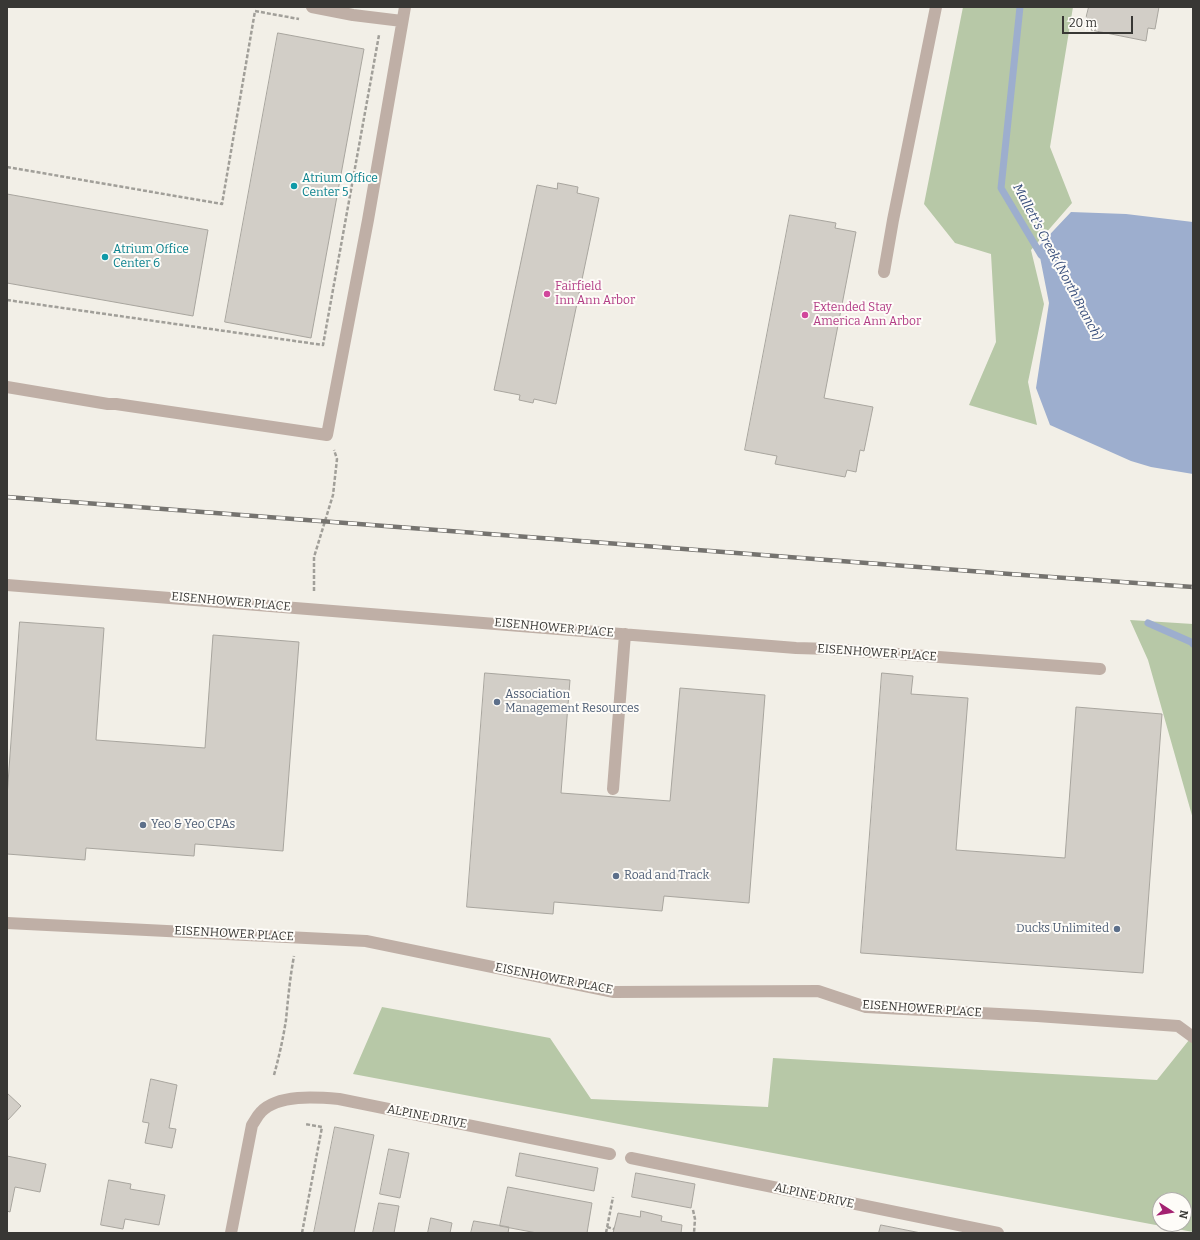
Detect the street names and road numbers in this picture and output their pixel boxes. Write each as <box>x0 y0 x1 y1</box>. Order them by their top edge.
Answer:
street label: EISENHOWER PLACE <box>171 590 291 614</box>
street label: EISENHOWER PLACE <box>494 616 614 640</box>
street label: EISENHOWER PLACE <box>817 642 937 664</box>
street label: EISENHOWER PLACE <box>174 924 294 944</box>
street label: EISENHOWER PLACE <box>494 961 614 997</box>
street label: EISENHOWER PLACE <box>862 998 982 1020</box>
street label: ALPINE DRIVE <box>386 1102 468 1132</box>
street label: ALPINE DRIVE <box>773 1181 855 1211</box>

